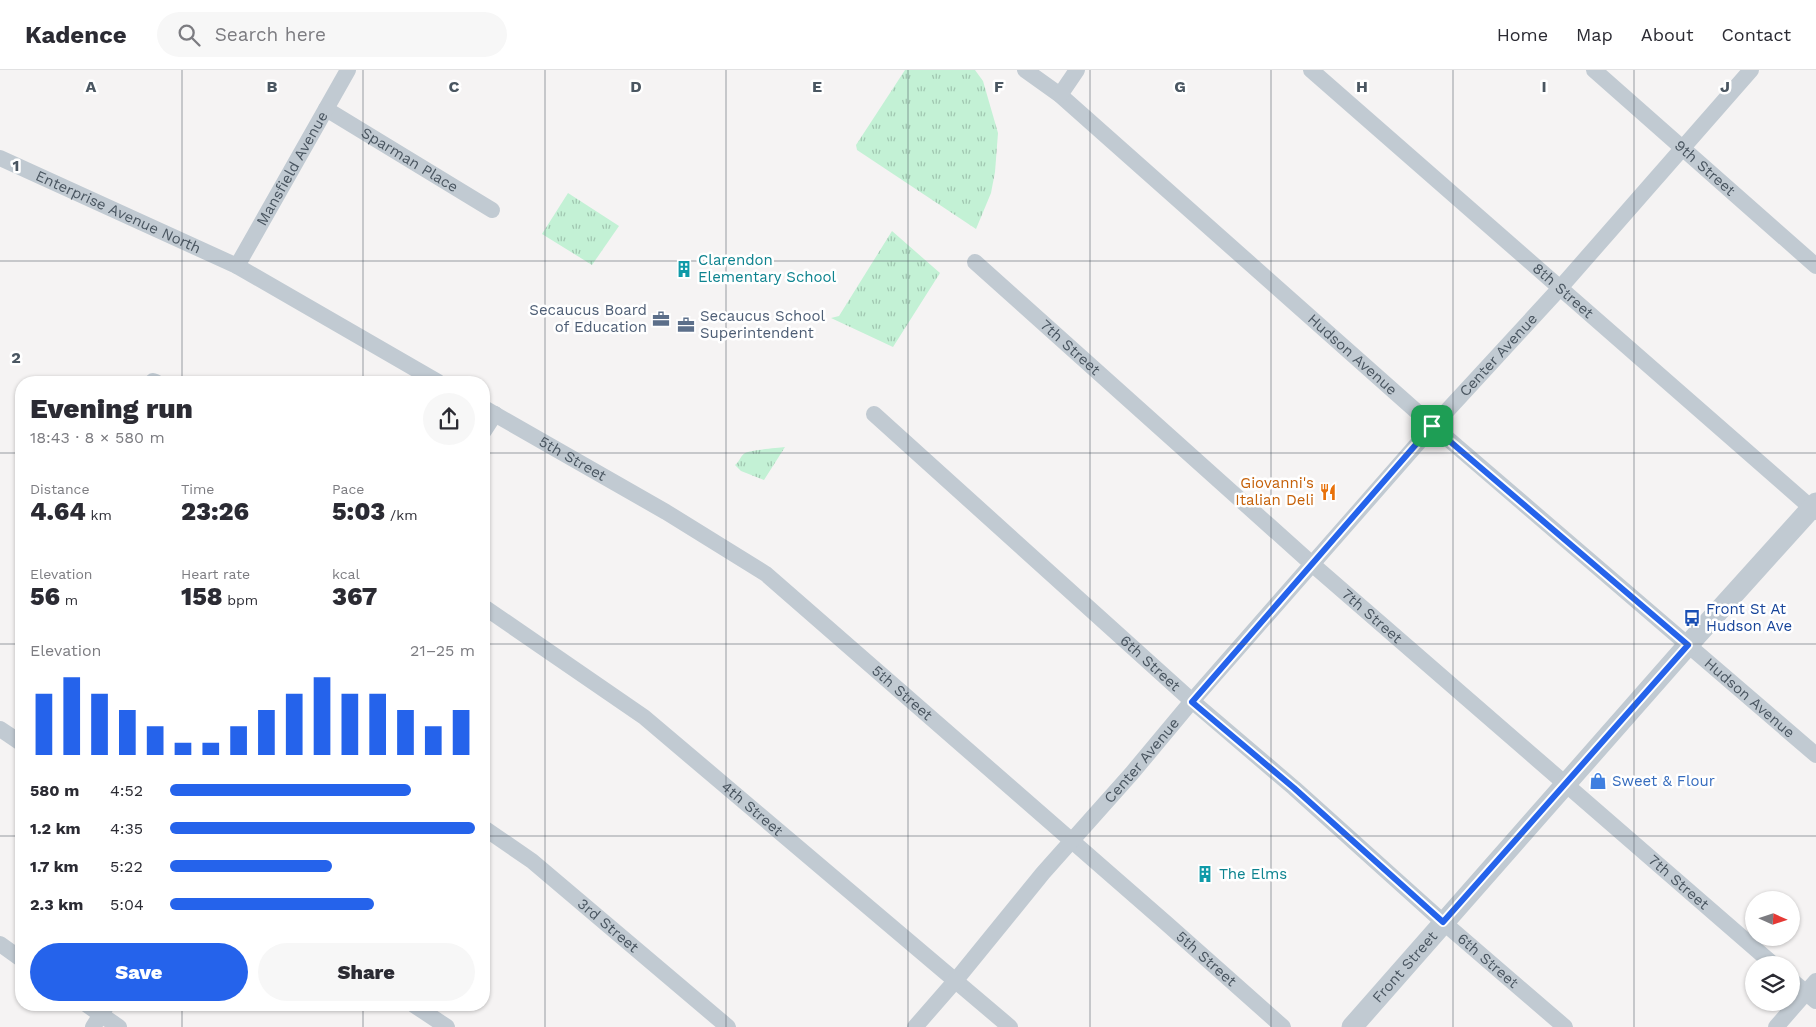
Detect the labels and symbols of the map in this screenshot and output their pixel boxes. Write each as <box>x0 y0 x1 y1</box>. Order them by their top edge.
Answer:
text: A <box>86 77 97 96</box>
text: B <box>267 77 278 96</box>
text: C <box>449 77 460 96</box>
text: D <box>630 77 642 96</box>
text: E <box>812 77 822 96</box>
text: F <box>994 77 1004 96</box>
text: G <box>1174 77 1186 96</box>
text: H <box>1356 77 1368 96</box>
text: I <box>1541 77 1547 96</box>
text: J <box>1720 77 1730 96</box>
street label: Mansfield Avenue <box>253 108 332 229</box>
street label: Sparman Place <box>358 124 461 196</box>
street label: 9th Street <box>1671 136 1740 200</box>
text: 1 <box>13 156 19 175</box>
street label: Enterprise Avenue North <box>33 166 204 257</box>
place label: Clarendon Elementary School <box>698 251 837 286</box>
building icon: Clarendon Elementary School <box>674 259 694 279</box>
street label: 8th Street <box>1529 259 1598 323</box>
place label: Secaucus Board of Education <box>529 301 647 336</box>
place label: Secaucus School Superintendent <box>700 307 825 342</box>
office icon: Secaucus Board of Education <box>651 309 671 329</box>
street label: Hudson Avenue <box>1304 310 1401 399</box>
street label: Center Avenue <box>1456 310 1541 400</box>
office icon: Secaucus School Superintendent <box>676 315 696 335</box>
street label: 7th Street <box>1037 316 1105 379</box>
text: 2 <box>11 348 21 367</box>
pin <box>1411 405 1453 447</box>
street label: 5th Street <box>536 432 610 485</box>
place label: Giovanni's Italian Deli <box>1235 474 1314 509</box>
restaurant icon: Giovanni's Italian Deli <box>1318 482 1338 502</box>
street label: 7th Street <box>1338 585 1407 648</box>
place label: Front St At Hudson Ave <box>1706 600 1792 635</box>
bus stop icon: Front St At Hudson Ave <box>1682 608 1702 628</box>
street label: 6th Street <box>1116 631 1185 696</box>
street label: Hudson Avenue <box>1701 654 1798 742</box>
street label: 5th Street <box>868 661 937 725</box>
street label: Center Avenue <box>1100 714 1183 807</box>
shop icon: Sweet & Flour <box>1588 771 1608 791</box>
place label: Sweet & Flour <box>1612 772 1715 790</box>
street label: 4th Street <box>718 778 787 840</box>
street label: 7th Street <box>1645 851 1713 914</box>
building icon: The Elms <box>1195 864 1215 884</box>
place label: The Elms <box>1219 865 1287 883</box>
north arrow <box>1745 891 1800 946</box>
street label: 3rd Street <box>574 895 643 957</box>
street label: 5th Street <box>1172 927 1241 991</box>
street label: Front Street <box>1369 927 1442 1006</box>
street label: 6th Street <box>1454 929 1523 992</box>

